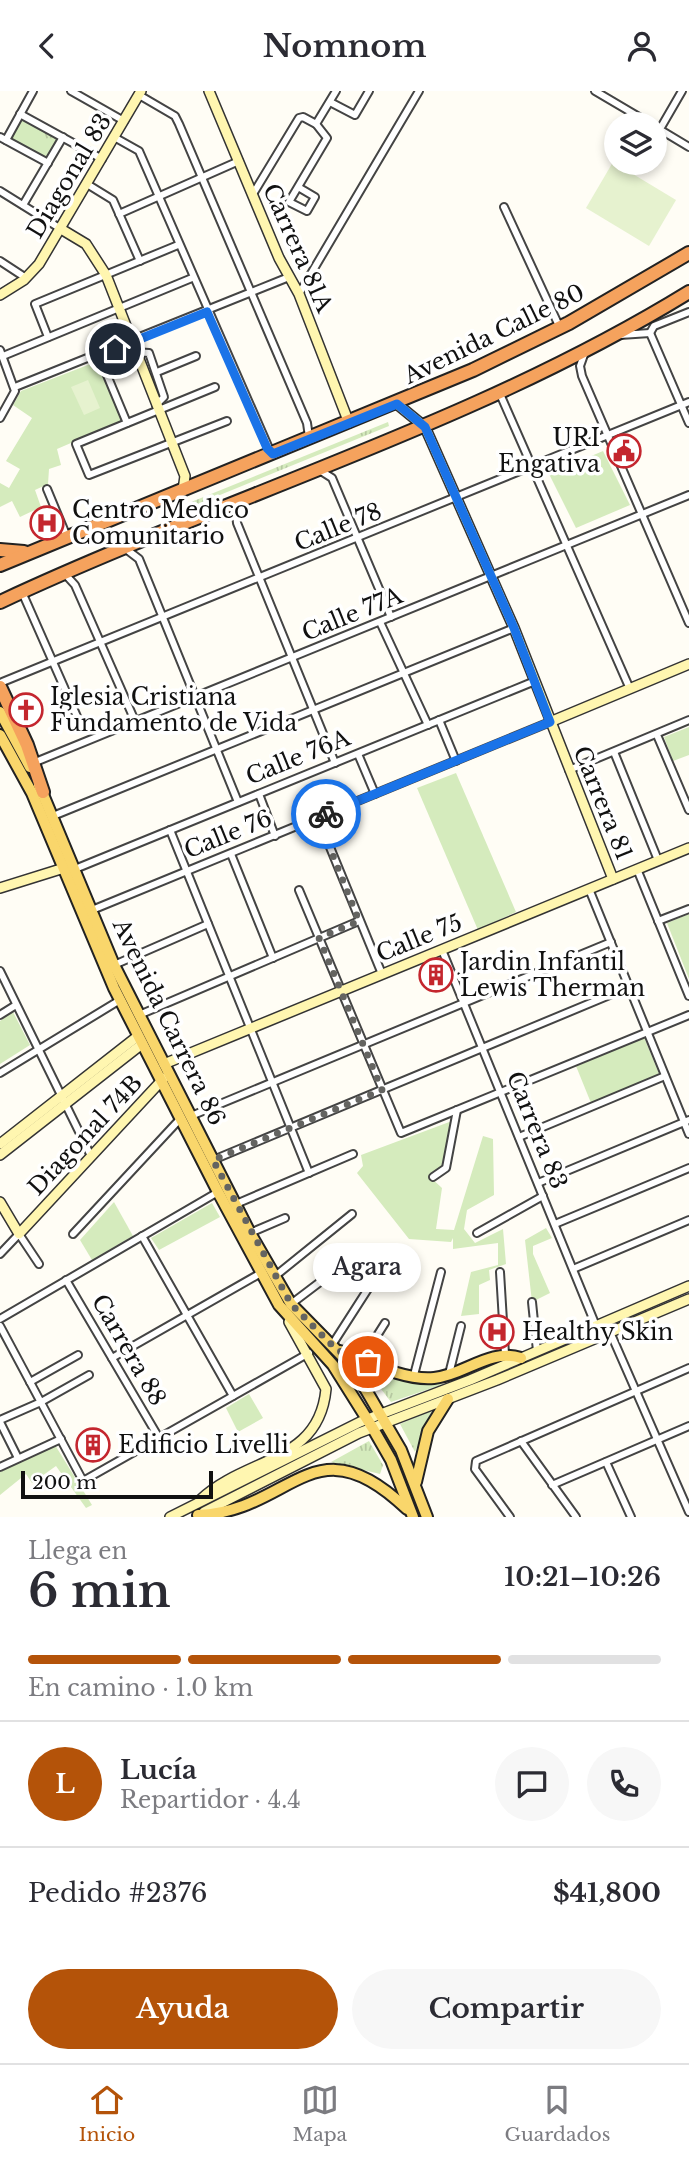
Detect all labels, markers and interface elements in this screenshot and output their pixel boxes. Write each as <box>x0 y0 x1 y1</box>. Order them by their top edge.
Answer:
text: Nomnom <box>263 26 426 66</box>
icon: back <box>28 27 66 65</box>
icon: person <box>623 27 661 65</box>
street label: Diagonal 83 <box>21 109 117 243</box>
map controls <box>604 112 667 175</box>
button: layers <box>604 112 667 175</box>
street label: Carrera 81A <box>257 179 339 318</box>
street label: Avenida Calle 80 <box>398 278 589 390</box>
pin <box>85 319 145 379</box>
icon: home <box>96 330 134 368</box>
place label: URI Engativa <box>498 424 600 478</box>
public building icon: URI Engativa <box>605 432 643 470</box>
place label: Centro Medico Comunitario <box>72 496 249 550</box>
street label: Calle 78 <box>290 497 386 557</box>
hospital icon: Centro Medico Comunitario <box>28 504 66 542</box>
street label: Calle 77A <box>298 581 408 647</box>
place label: Iglesia Cristiana Fundamento de Vida <box>50 683 298 737</box>
church icon: Iglesia Cristiana Fundamento de Vida <box>7 691 45 729</box>
street label: Calle 76A <box>242 723 355 791</box>
street label: Carrera 81 <box>567 742 639 864</box>
courier <box>291 779 361 849</box>
icon: bike <box>307 795 345 833</box>
street label: Calle 76 <box>180 804 276 864</box>
street label: Calle 75 <box>372 908 466 968</box>
street label: Avenida Carrera 86 <box>106 913 231 1130</box>
place label: Jardin Infantil Lewis Therman <box>457 948 645 1002</box>
building icon: Jardin Infantil Lewis Therman <box>417 956 455 994</box>
street label: Carrera 83 <box>501 1067 573 1193</box>
street label: Diagonal 74B <box>22 1069 148 1201</box>
callout: Agara <box>314 1243 422 1292</box>
text: Agara <box>332 1253 402 1281</box>
street label: Carrera 88 <box>86 1289 172 1411</box>
hospital icon: Healthy Skin <box>478 1313 516 1351</box>
place label: Healthy Skin <box>522 1318 674 1346</box>
pin <box>338 1332 398 1392</box>
icon: bag <box>349 1343 387 1381</box>
building icon: Edificio Livelli <box>74 1426 112 1464</box>
place label: Edificio Livelli <box>118 1431 289 1459</box>
scale bar <box>21 1468 214 1500</box>
text: 200 m <box>32 1471 97 1494</box>
text: Llega en <box>28 1537 127 1565</box>
text: 10:21–10:26 <box>504 1561 661 1593</box>
text: 6 min <box>28 1562 171 1619</box>
text: En camino · 1.0 km <box>28 1674 253 1702</box>
button: chat <box>495 1747 569 1821</box>
button: phone <box>587 1747 661 1821</box>
text: Lucía <box>120 1754 197 1786</box>
text: L <box>55 1768 75 1800</box>
text: Repartidor · 4.4 <box>120 1786 301 1814</box>
text: Pedido #2376 <box>28 1877 208 1909</box>
text: $41,800 <box>553 1877 661 1909</box>
button: Ayuda <box>28 1969 338 2049</box>
button: Compartir <box>352 1969 661 2049</box>
tab: Inicio <box>79 2081 135 2146</box>
tab: Mapa <box>292 2081 347 2146</box>
tab: Guardados <box>504 2081 610 2146</box>

